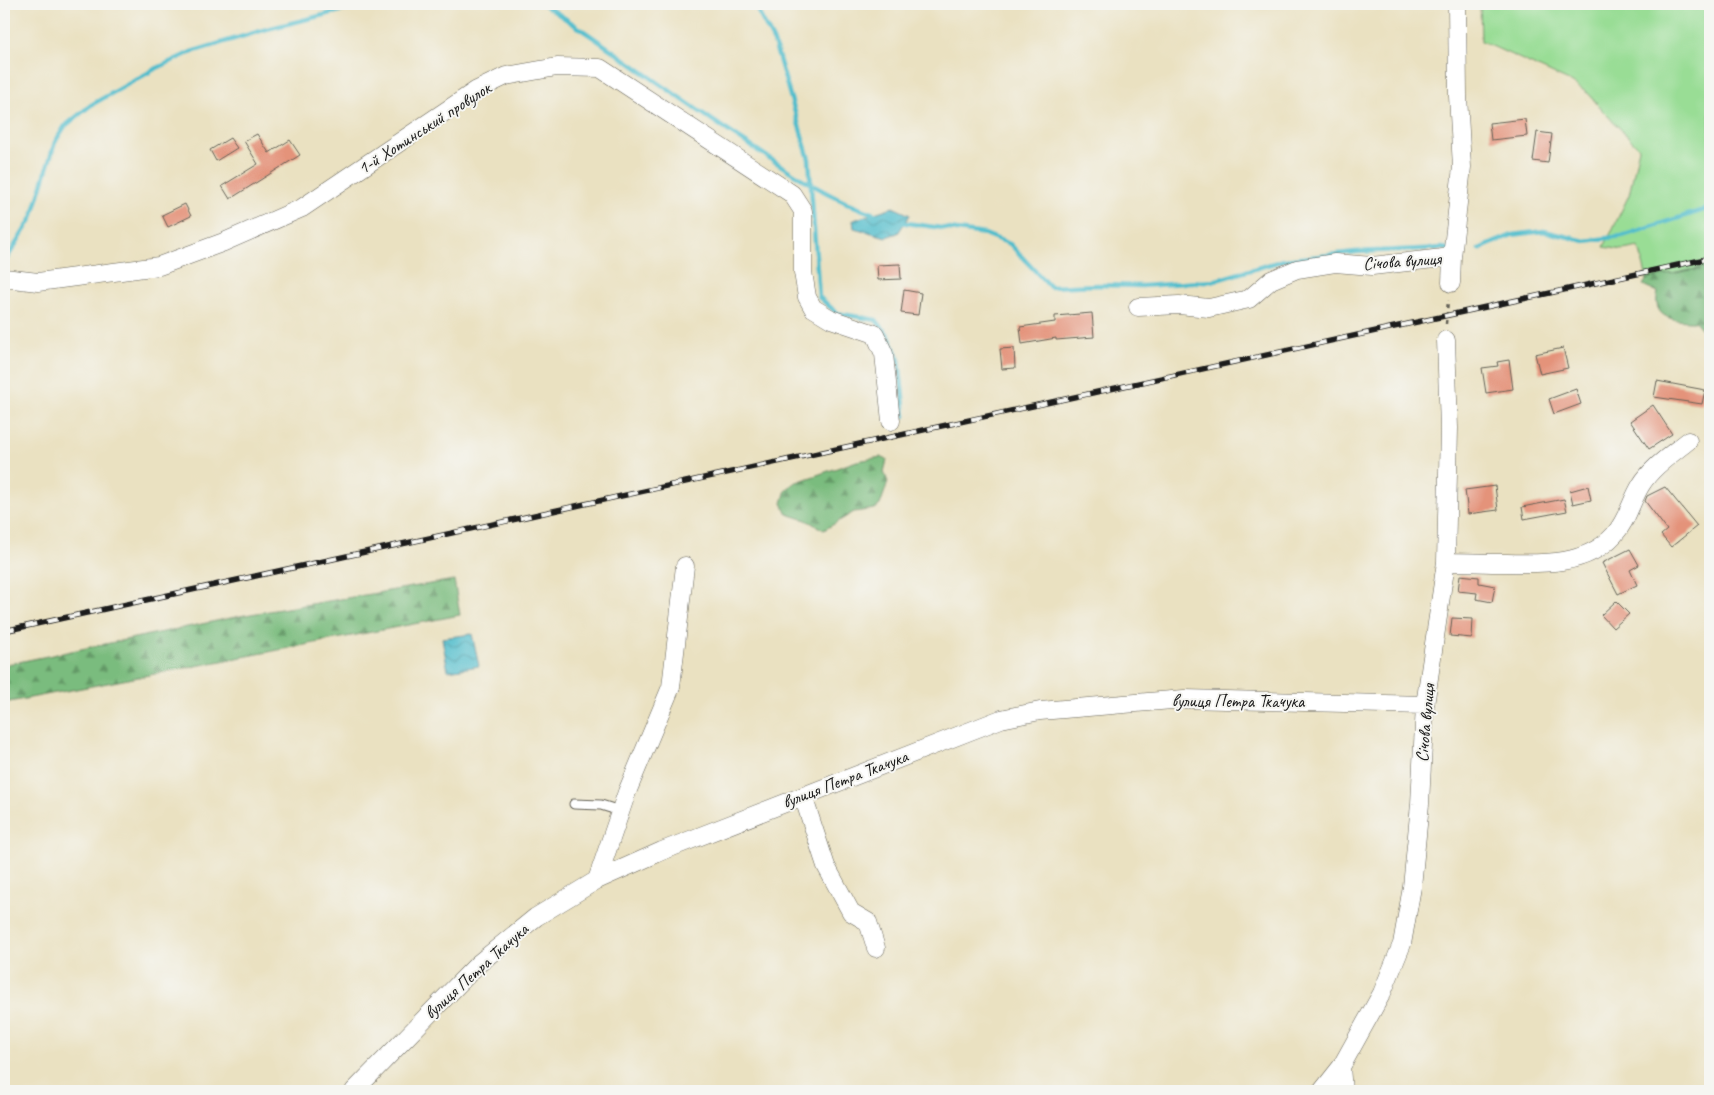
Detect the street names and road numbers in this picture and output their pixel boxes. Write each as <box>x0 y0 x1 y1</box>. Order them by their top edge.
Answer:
street label: 1-й Хотинський провулок <box>353 76 496 179</box>
street label: Січова вулиця <box>1362 247 1443 275</box>
street label: Січова вулиця <box>1411 682 1439 763</box>
street label: вулиця Петра Ткачука <box>1172 690 1306 712</box>
street label: вулиця Петра Ткачука <box>779 744 913 813</box>
street label: вулиця Петра Ткачука <box>419 917 534 1024</box>

